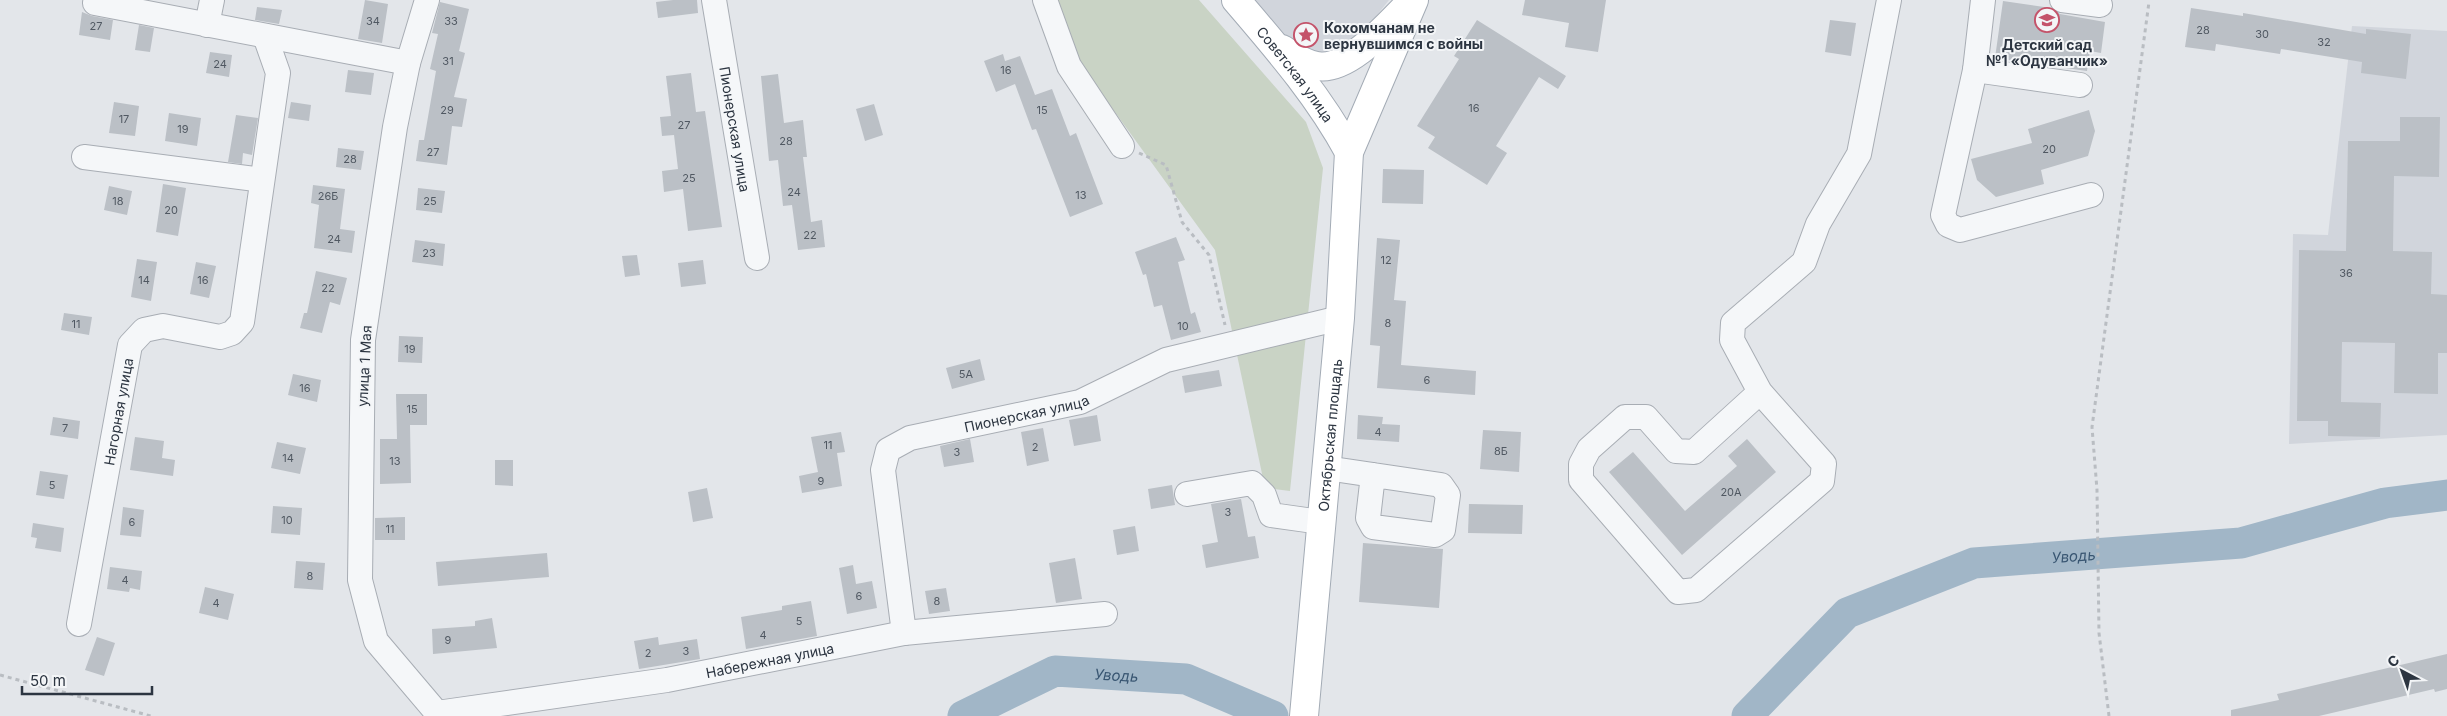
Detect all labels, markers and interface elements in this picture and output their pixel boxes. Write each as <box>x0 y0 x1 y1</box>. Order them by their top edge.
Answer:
school or university icon: Детский сад №1 «Одуванчик» <box>2034 7 2060 33</box>
house number: 34 <box>366 14 380 28</box>
house number: 33 <box>444 14 458 28</box>
house number: 27 <box>90 19 102 33</box>
place label: Кохомчанам не вернувшимся с войны <box>1324 19 1483 52</box>
place icon: Кохомчанам не вернувшимся с войны <box>1293 22 1319 48</box>
street label: Советская улица <box>1254 23 1337 125</box>
house number: 28 <box>2196 23 2210 37</box>
house number: 30 <box>2255 27 2269 41</box>
house number: 32 <box>2317 35 2331 49</box>
place label: Детский сад №1 «Одуванчик» <box>1986 36 2108 69</box>
house number: 31 <box>442 54 454 68</box>
house number: 24 <box>213 57 227 71</box>
house number: 16 <box>1000 63 1012 77</box>
street label: Пионерская улица <box>717 65 754 193</box>
house number: 16 <box>1468 101 1480 115</box>
house number: 29 <box>440 103 454 117</box>
house number: 15 <box>1036 103 1048 117</box>
house number: 17 <box>119 112 129 126</box>
house number: 27 <box>678 118 690 132</box>
house number: 19 <box>177 122 189 136</box>
house number: 28 <box>779 134 793 148</box>
house number: 20 <box>2042 142 2056 156</box>
house number: 27 <box>427 145 439 159</box>
house number: 28 <box>343 152 357 166</box>
house number: 25 <box>682 171 696 185</box>
house number: 24 <box>787 185 801 199</box>
house number: 13 <box>1075 188 1087 202</box>
house number: 26Б <box>318 189 338 203</box>
house number: 18 <box>112 194 124 208</box>
house number: 25 <box>423 194 437 208</box>
house number: 20 <box>164 203 178 217</box>
house number: 22 <box>803 228 817 242</box>
house number: 24 <box>327 232 341 246</box>
house number: 23 <box>422 246 436 260</box>
house number: 12 <box>1380 253 1392 267</box>
house number: 36 <box>2339 266 2353 280</box>
house number: 14 <box>138 273 150 287</box>
house number: 16 <box>197 273 209 287</box>
house number: 22 <box>321 281 335 295</box>
house number: 8 <box>1385 316 1392 330</box>
house number: 11 <box>72 317 80 331</box>
house number: 10 <box>1177 319 1189 333</box>
street label: улица 1 Мая <box>353 325 375 407</box>
house number: 19 <box>404 342 416 356</box>
street label: Нагорная улица <box>100 356 136 467</box>
street label: Октябрьская площадь <box>1314 358 1345 512</box>
house number: 5А <box>959 367 974 381</box>
house number: 6 <box>1424 373 1431 387</box>
house number: 16 <box>299 381 311 395</box>
street label: Пионерская улица <box>962 391 1092 435</box>
house number: 15 <box>406 402 418 416</box>
house number: 7 <box>62 421 68 435</box>
house number: 4 <box>1374 425 1382 439</box>
house number: 11 <box>824 438 832 452</box>
house number: 2 <box>1032 440 1038 454</box>
house number: 8Б <box>1494 444 1508 458</box>
house number: 3 <box>954 445 961 459</box>
house number: 14 <box>282 451 294 465</box>
house number: 13 <box>389 454 401 468</box>
house number: 9 <box>818 474 825 488</box>
house number: 5 <box>49 478 56 492</box>
house number: 20А <box>1720 485 1742 499</box>
house number: 3 <box>1225 505 1232 519</box>
house number: 10 <box>281 513 293 527</box>
house number: 6 <box>129 515 136 529</box>
house number: 11 <box>386 522 394 536</box>
water label: Уводь <box>2051 544 2096 567</box>
house number: 8 <box>307 569 314 583</box>
house number: 4 <box>121 573 129 587</box>
house number: 6 <box>856 589 863 603</box>
house number: 8 <box>934 594 941 608</box>
house number: 4 <box>212 596 220 610</box>
house number: 5 <box>796 614 803 628</box>
house number: 4 <box>759 628 767 642</box>
house number: 9 <box>445 633 452 647</box>
street label: Набережная улица <box>704 639 835 681</box>
house number: 3 <box>683 644 690 658</box>
house number: 2 <box>645 646 651 660</box>
north arrow <box>2377 646 2427 696</box>
text: С <box>2384 651 2403 671</box>
scale bar <box>22 664 152 696</box>
water label: Уводь <box>1094 664 1139 686</box>
text: 50 m <box>30 671 66 690</box>

